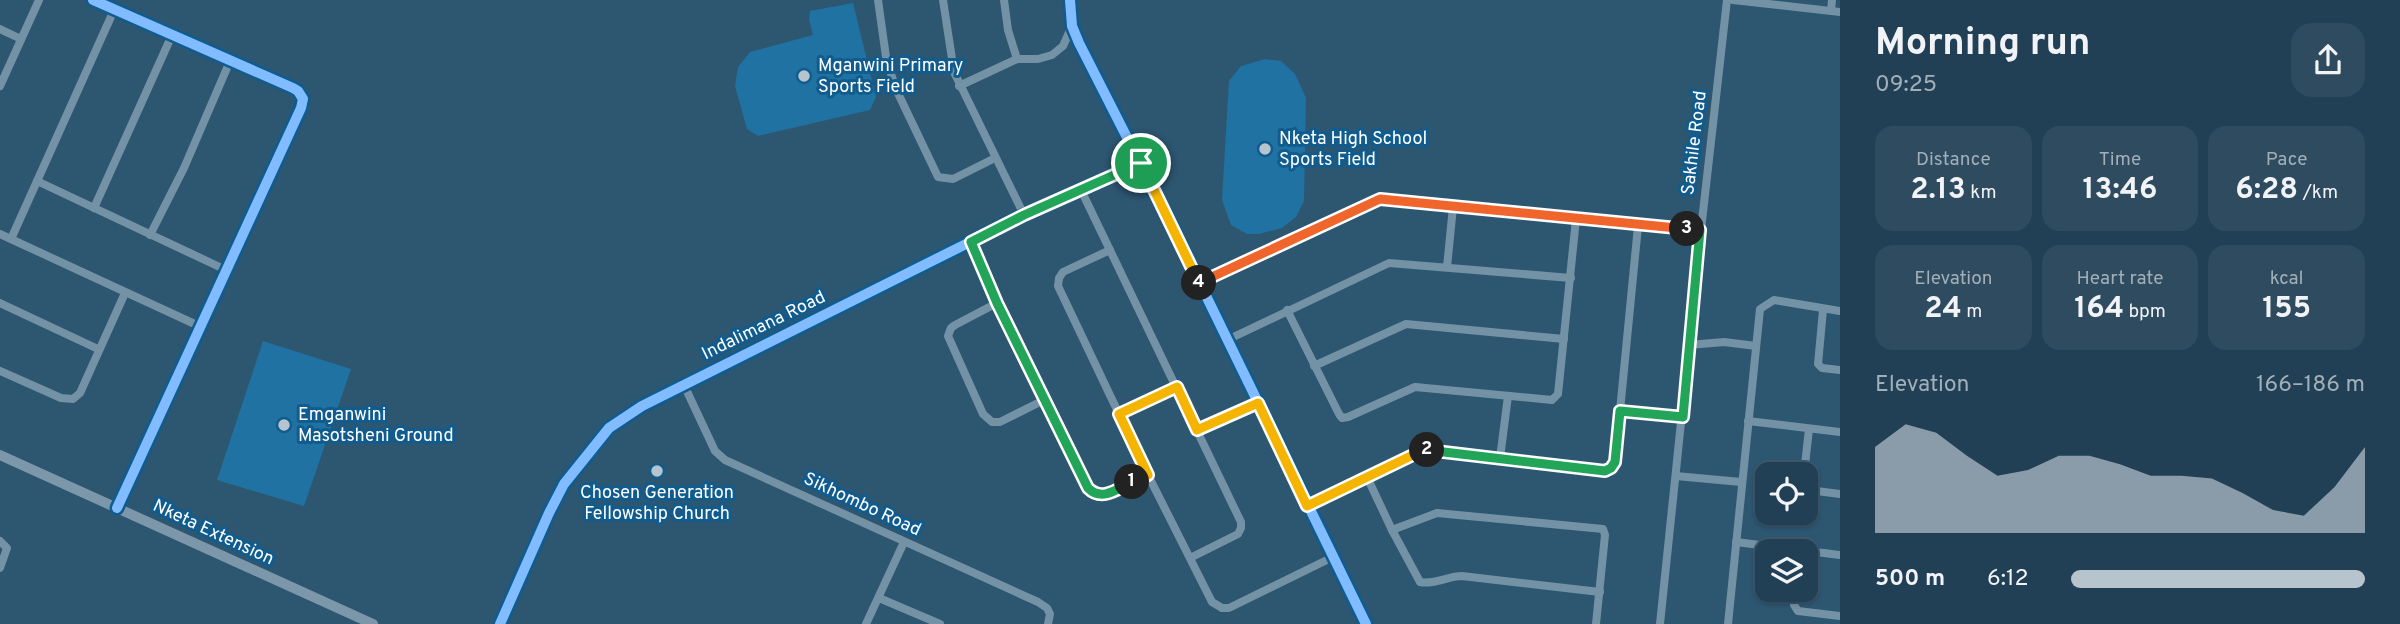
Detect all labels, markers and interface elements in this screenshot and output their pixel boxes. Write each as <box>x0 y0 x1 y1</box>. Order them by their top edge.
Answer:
text: Morning run <box>1875 20 2091 69</box>
button: share <box>2291 23 2365 97</box>
place label: Mganwini Primary Sports Field <box>818 55 963 99</box>
marker: Mganwini Primary Sports Field <box>796 68 812 84</box>
text: 09:25 <box>1875 71 1937 100</box>
street label: Sakhile Road <box>1677 90 1713 196</box>
place label: Nketa High School Sports Field <box>1279 128 1427 172</box>
pin <box>1111 133 1171 193</box>
marker: Nketa High School Sports Field <box>1257 141 1273 157</box>
icon: arrive <box>1122 144 1160 182</box>
text: Distance <box>1916 148 1991 172</box>
text: Time <box>2099 148 2141 172</box>
text: Pace <box>2266 148 2308 172</box>
text: 2.13 <box>1910 172 1966 209</box>
text: 13:46 <box>2082 172 2157 209</box>
text: 6:28 <box>2235 172 2298 209</box>
text: km <box>1966 181 1997 205</box>
text: /km <box>2298 181 2338 205</box>
pin: 3 <box>1670 212 1704 246</box>
text: 3 <box>1681 216 1692 240</box>
pin: 4 <box>1182 266 1216 300</box>
text: Elevation <box>1914 267 1992 291</box>
text: Heart rate <box>2077 267 2163 291</box>
text: kcal <box>2270 267 2304 291</box>
text: 4 <box>1192 270 1205 294</box>
street label: Indalimana Road <box>698 286 830 366</box>
text: 24 <box>1924 291 1962 328</box>
text: 164 <box>2074 291 2124 328</box>
text: 155 <box>2262 291 2311 328</box>
text: m <box>1962 300 1982 324</box>
text: bpm <box>2124 300 2166 324</box>
text: Elevation <box>1875 371 1970 400</box>
text: 166–186 m <box>2256 371 2365 400</box>
place label: Emganwini Masotsheni Ground <box>298 404 454 448</box>
marker: Emganwini Masotsheni Ground <box>276 417 292 433</box>
pin: 2 <box>1410 433 1444 468</box>
text: 2 <box>1421 437 1432 461</box>
map controls <box>1755 462 1818 602</box>
button: locate <box>1755 462 1818 525</box>
marker: Chosen Generation Fellowship Church <box>649 463 665 479</box>
pin: 1 <box>1114 464 1150 500</box>
street label: Sikhombo Road <box>800 468 924 542</box>
text: 1 <box>1128 469 1135 493</box>
place label: Chosen Generation Fellowship Church <box>580 482 734 526</box>
street label: Nketa Extension <box>149 495 277 571</box>
button: layers <box>1755 539 1818 602</box>
text: 500 m <box>1875 565 1945 594</box>
text: 6:12 <box>1987 565 2029 594</box>

